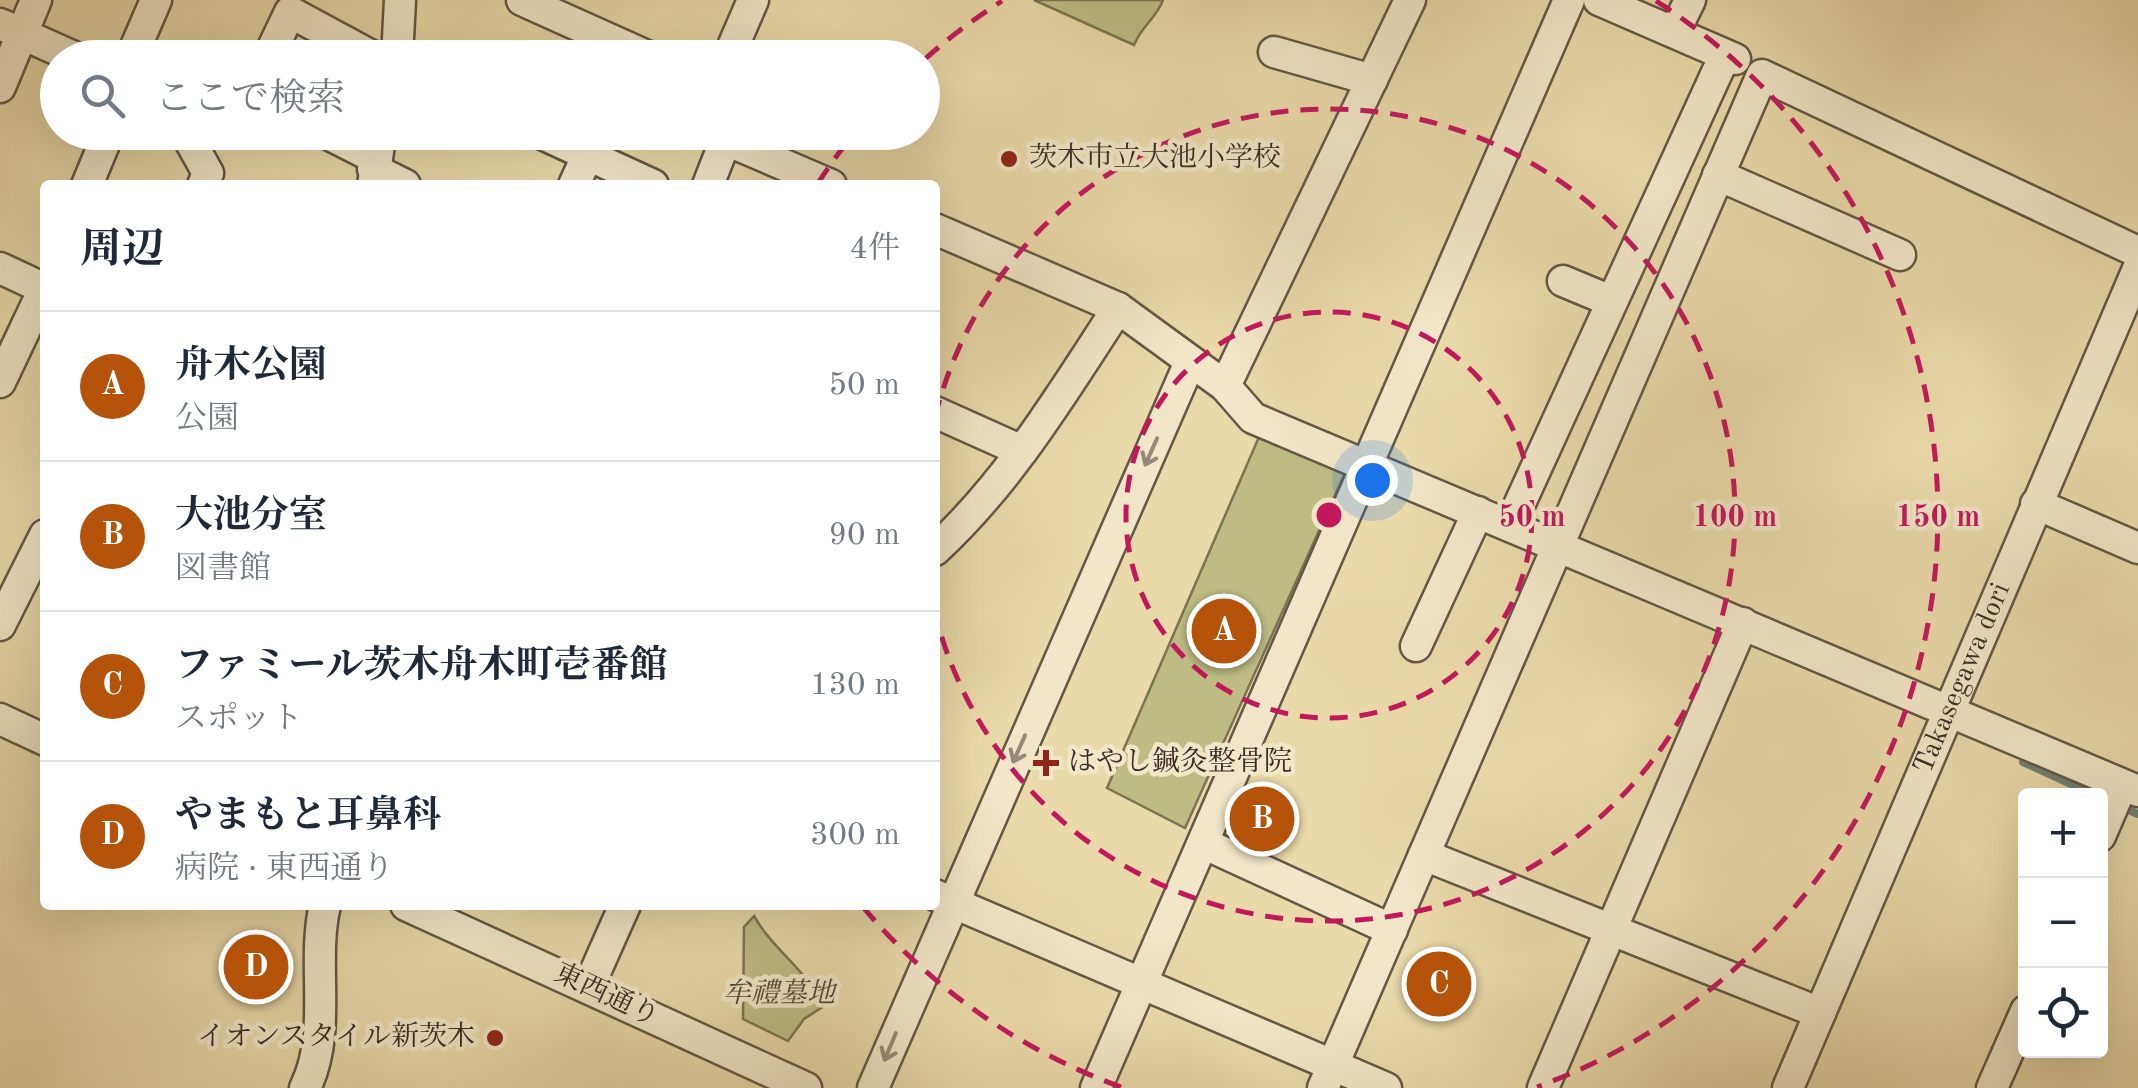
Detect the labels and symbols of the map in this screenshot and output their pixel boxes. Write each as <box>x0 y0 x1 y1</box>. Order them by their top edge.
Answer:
place label: 茨木市立大池小学校 <box>1029 142 1281 173</box>
marker: 茨木市立大池小学校 <box>998 148 1020 170</box>
one-way arrow <box>1140 436 1159 466</box>
your location <box>1347 455 1398 506</box>
centre of rings <box>1311 497 1347 533</box>
text: 50 m <box>1498 503 1566 533</box>
text: 100 m <box>1693 503 1777 533</box>
text: 150 m <box>1896 503 1980 533</box>
street label: Takasegawa dori <box>1910 579 2016 778</box>
pin: A <box>1192 594 1256 668</box>
one-way arrow <box>1008 733 1027 763</box>
place label: はやし鍼灸整骨院 <box>1068 746 1292 777</box>
marker: はやし鍼灸整骨院 <box>1033 750 1059 776</box>
pin: B <box>1230 782 1294 856</box>
pin: D <box>224 930 288 1004</box>
pin: C <box>1406 946 1472 1022</box>
street label: 東西通り <box>549 957 664 1032</box>
park label: 牟禮墓地 <box>723 978 838 1009</box>
place label: イオンスタイル新茨木 <box>197 1021 475 1052</box>
marker: イオンスタイル新茨木 <box>484 1027 506 1049</box>
one-way arrow <box>879 1031 897 1062</box>

